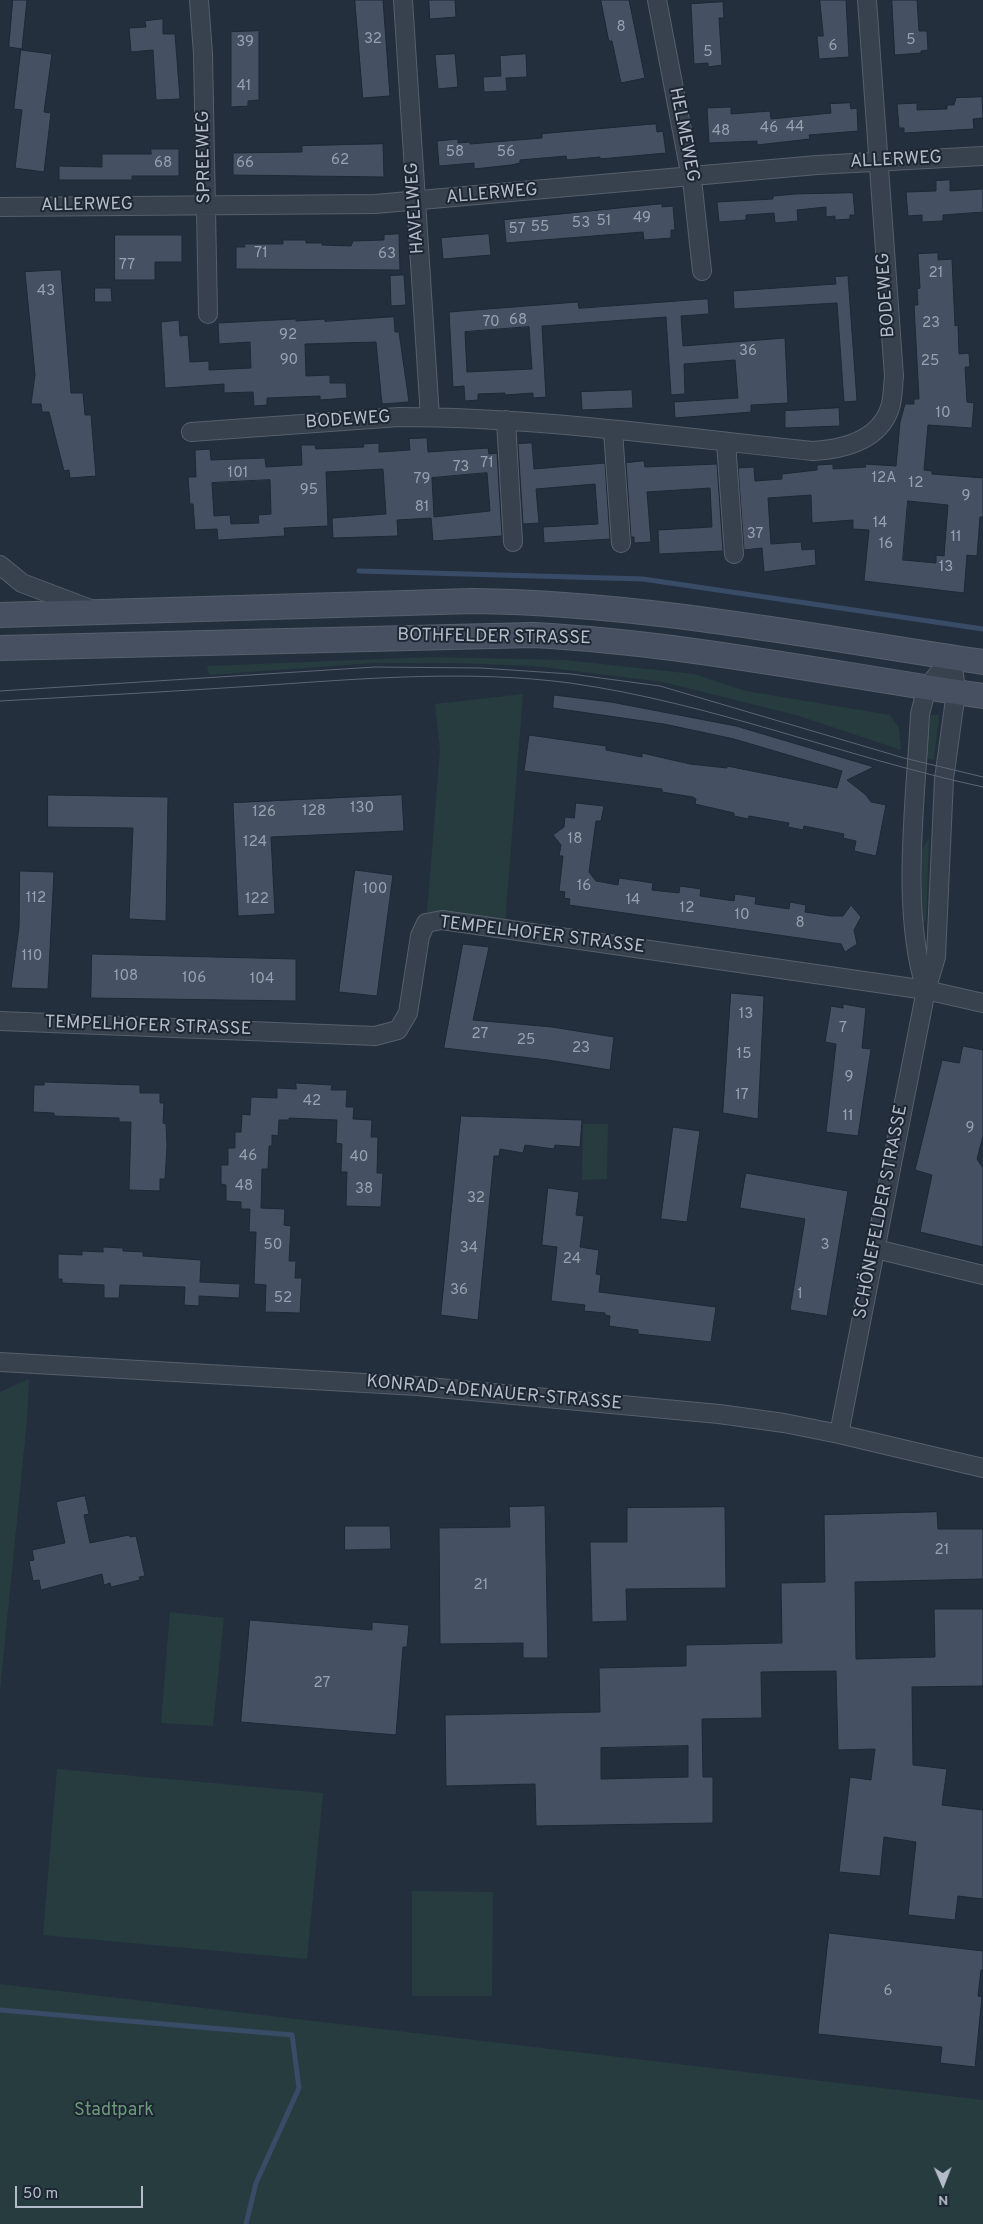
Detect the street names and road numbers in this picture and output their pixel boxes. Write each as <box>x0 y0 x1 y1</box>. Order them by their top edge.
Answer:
street label: HELMEWEG <box>663 86 703 184</box>
street label: SPREEWEG <box>193 110 217 204</box>
street label: ALLERWEG <box>849 148 943 174</box>
street label: HAVELWEG <box>402 161 430 255</box>
street label: ALLERWEG <box>445 180 539 210</box>
street label: ALLERWEG <box>41 194 133 218</box>
street label: BODEWEG <box>873 252 901 338</box>
street label: BODEWEG <box>305 407 391 435</box>
street label: BOTHFELDER STRASSE <box>397 626 591 650</box>
street label: TEMPELHOFER STRASSE <box>438 913 646 959</box>
street label: TEMPELHOFER STRASSE <box>44 1013 252 1041</box>
street label: SCHÖNEFELDER STRASSE <box>851 1103 913 1321</box>
street label: KONRAD-ADENAUER-STRASSE <box>365 1372 623 1416</box>

